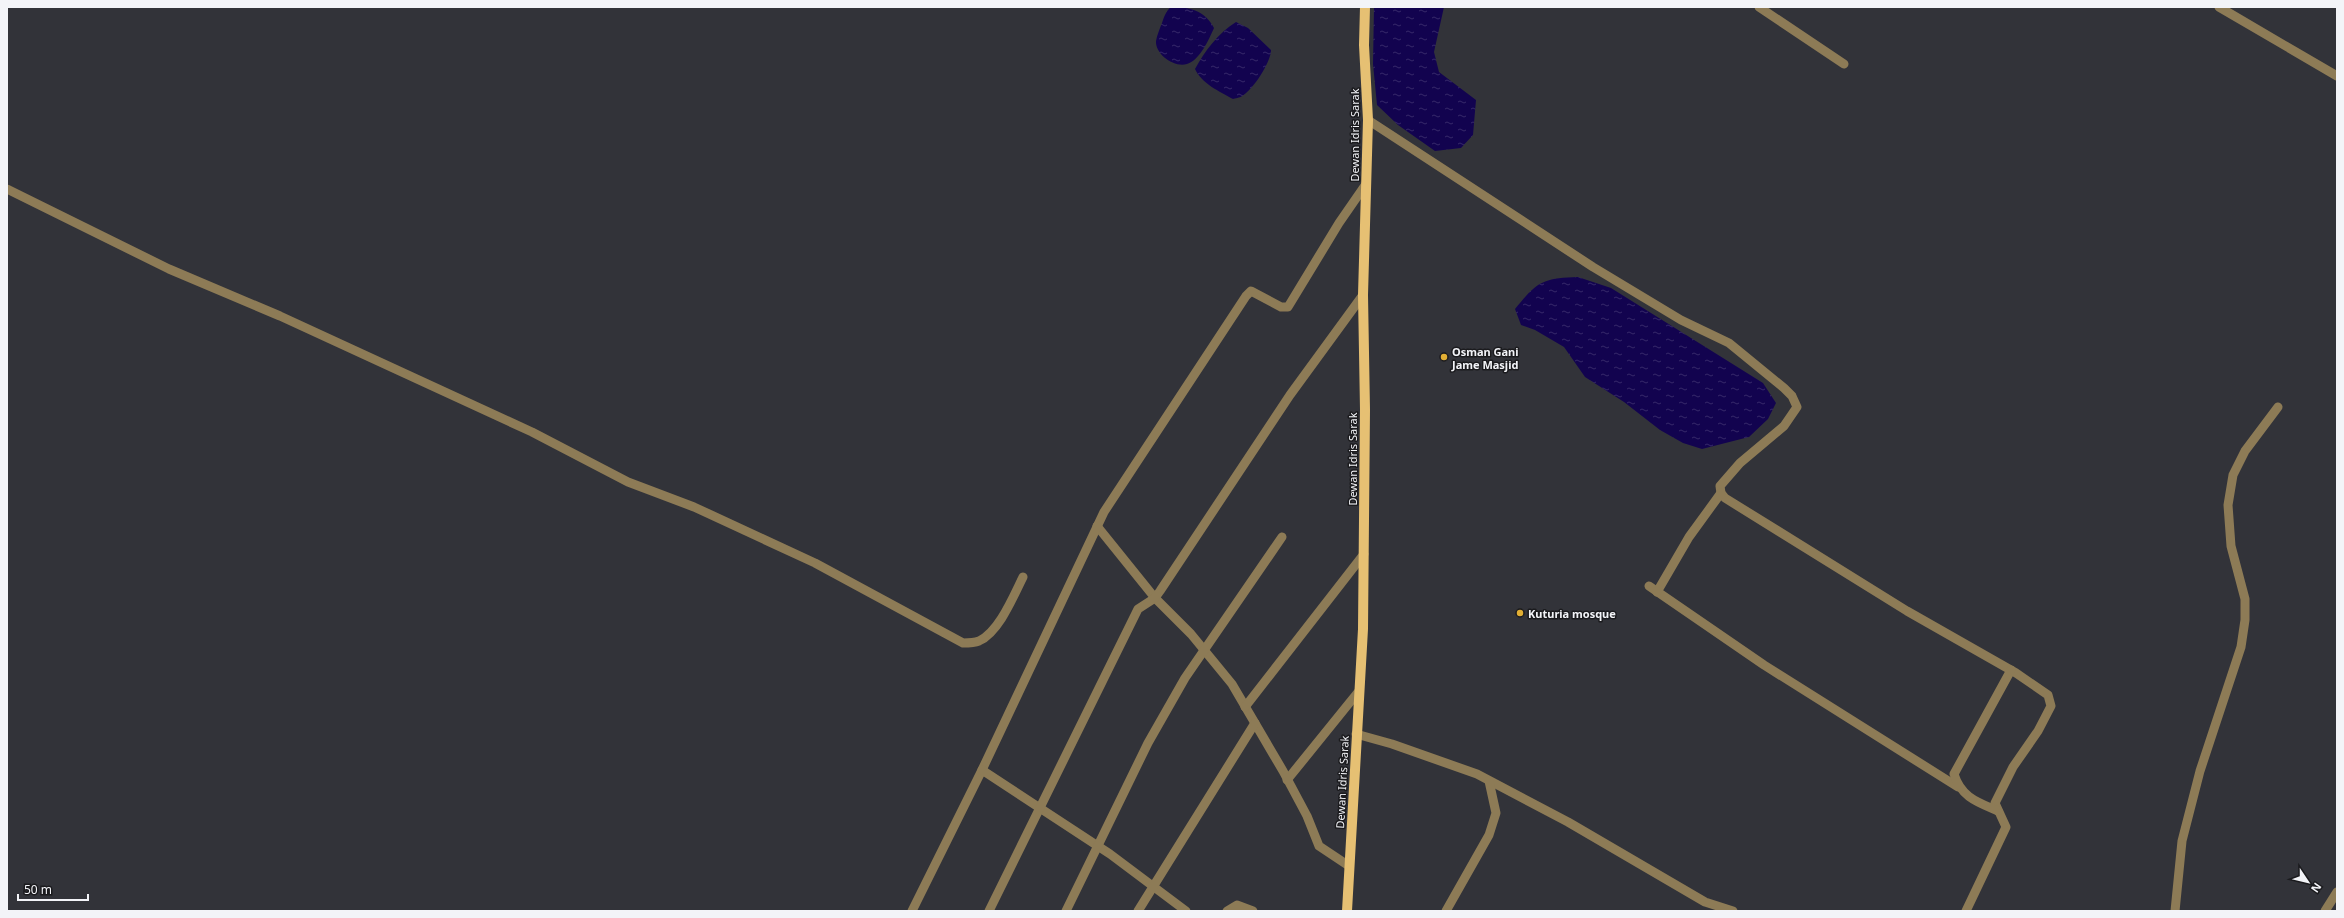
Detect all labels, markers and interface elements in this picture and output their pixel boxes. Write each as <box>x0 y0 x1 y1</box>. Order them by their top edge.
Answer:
street label: Dewan Idris Sarak <box>1347 88 1362 182</box>
place label: Osman Gani Jame Masjid <box>1451 344 1519 372</box>
marker: Osman Gani Jame Masjid <box>1439 352 1449 362</box>
street label: Dewan Idris Sarak <box>1345 412 1360 506</box>
place label: Kuturia mosque <box>1528 606 1616 621</box>
marker: Kuturia mosque <box>1515 608 1525 618</box>
street label: Dewan Idris Sarak <box>1332 735 1352 829</box>
north arrow <box>2288 862 2328 902</box>
scale bar <box>18 876 88 902</box>
text: N <box>2308 880 2325 896</box>
text: 50 m <box>24 881 52 898</box>

